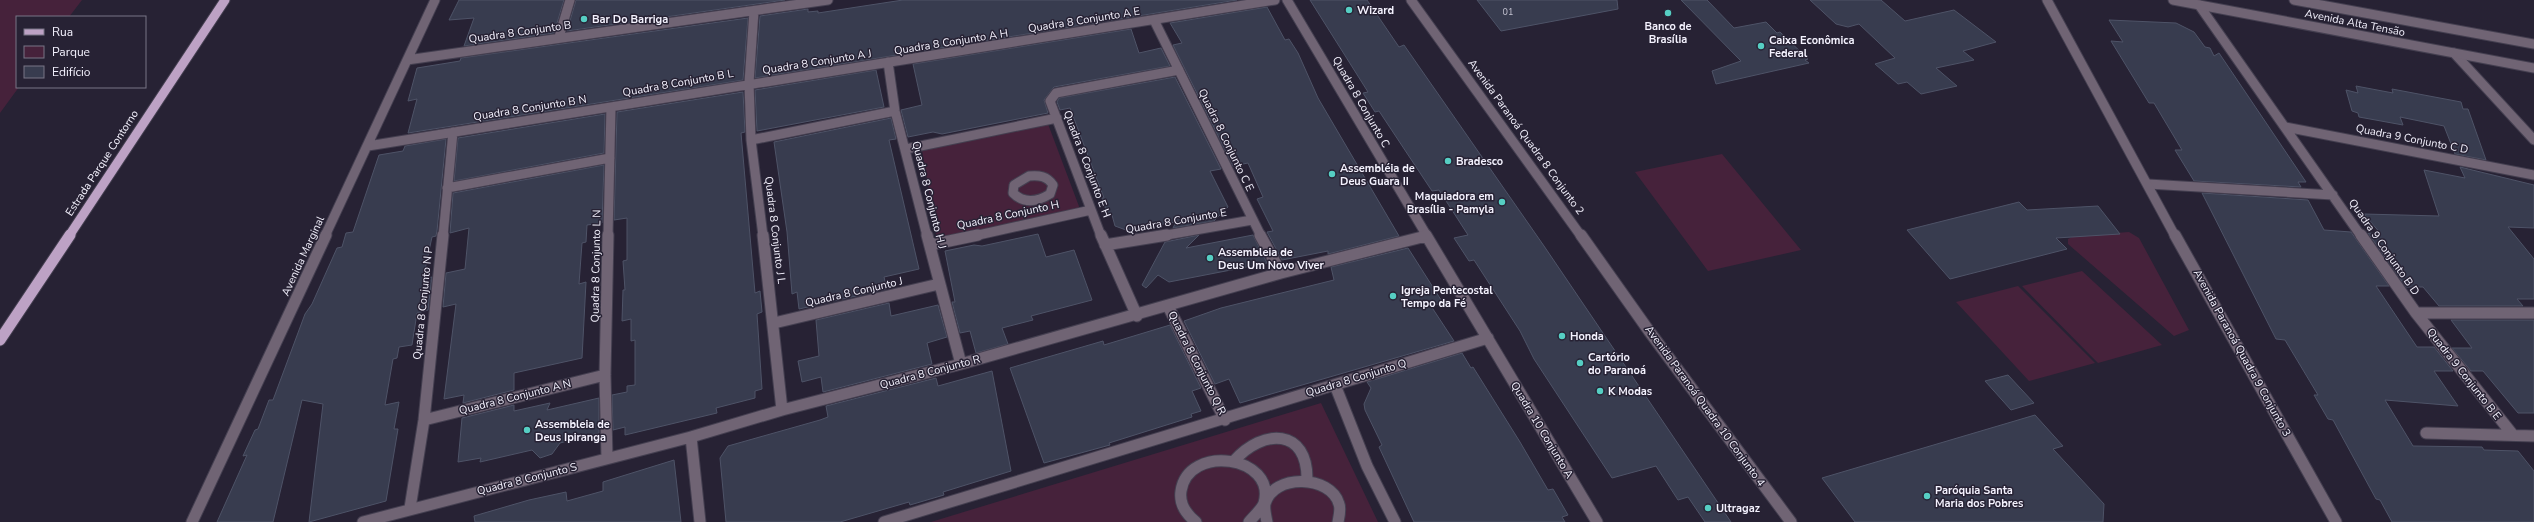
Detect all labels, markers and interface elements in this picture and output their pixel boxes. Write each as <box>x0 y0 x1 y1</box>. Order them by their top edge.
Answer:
place label: Wizard <box>1357 3 1394 18</box>
street label: Quadra 8 Conjunto A E <box>1027 4 1141 36</box>
marker: Wizard <box>1344 5 1354 15</box>
house number: 01 <box>1503 6 1513 18</box>
street label: Avenida Alta Tensão <box>2304 6 2406 40</box>
marker: Banco de Brasília <box>1663 8 1673 18</box>
place label: Bar Do Barriga <box>592 12 668 27</box>
marker: Bar Do Barriga <box>579 14 589 24</box>
legend <box>16 16 146 88</box>
street label: Quadra 8 Conjunto B <box>468 17 572 47</box>
place label: Banco de Brasília <box>1645 19 1692 47</box>
text: Rua <box>52 24 73 40</box>
street label: Quadra 8 Conjunto A H <box>893 26 1009 58</box>
place label: Caixa Econômica Federal <box>1769 33 1854 61</box>
marker: Caixa Econômica Federal <box>1756 41 1766 51</box>
text: Parque <box>52 44 90 60</box>
street label: Quadra 8 Conjunto A J <box>761 46 873 78</box>
street label: Quadra 8 Conjunto C <box>1329 53 1393 151</box>
street label: Avenida Paranoá Quadra 8 Conjunto 2 <box>1464 56 1588 218</box>
text: Edifício <box>52 64 91 80</box>
street label: Quadra 8 Conjunto B L <box>621 66 735 100</box>
street label: Quadra 8 Conjunto C E <box>1195 86 1257 194</box>
street label: Quadra 8 Conjunto B N <box>472 92 588 124</box>
street label: Estrada Parque Contorno <box>62 107 142 219</box>
street label: Quadra 8 Conjunto E H <box>1060 108 1114 220</box>
street label: Quadra 9 Conjunto C D <box>2354 121 2470 157</box>
street label: Quadra 8 Conjunto H J <box>908 139 950 251</box>
place label: Bradesco <box>1456 154 1503 169</box>
marker: Bradesco <box>1443 156 1453 166</box>
place label: Assembléia de Deus Guara II <box>1340 161 1415 189</box>
marker: Assembléia de Deus Guara II <box>1327 169 1337 179</box>
street label: Quadra 8 Conjunto J L <box>761 175 789 285</box>
place label: Maquiadora em Brasília - Pamyla <box>1407 189 1494 217</box>
street label: Quadra 9 Conjunto B D <box>2345 196 2423 298</box>
street label: Quadra 8 Conjunto H <box>955 197 1061 233</box>
marker: Maquiadora em Brasília - Pamyla <box>1497 197 1507 207</box>
street label: Quadra 8 Conjunto E <box>1124 205 1228 237</box>
street label: Quadra 8 Conjunto L N <box>588 209 604 323</box>
street label: Avenida Marginal <box>278 213 328 298</box>
place label: Assembleia de Deus Um Novo Viver <box>1218 245 1325 273</box>
street label: Quadra 8 Conjunto N P <box>410 246 436 360</box>
marker: Assembleia de Deus Um Novo Viver <box>1205 253 1215 263</box>
street label: Avenida Paranoá Quadra 9 Conjunto 3 <box>2190 267 2294 439</box>
street label: Quadra 8 Conjunto J <box>804 273 904 311</box>
place label: Igreja Pentecostal Tempo da Fé <box>1401 283 1493 311</box>
marker: Igreja Pentecostal Tempo da Fé <box>1388 291 1398 301</box>
street label: Quadra 8 Conjunto Q R <box>1164 309 1230 418</box>
street label: Avenida Paranoá Quadra 10 Conjunto 4 <box>1641 323 1769 490</box>
street label: Quadra 9 Conjunto B E <box>2423 325 2505 423</box>
place label: Honda <box>1570 329 1604 344</box>
marker: Honda <box>1557 331 1567 341</box>
place label: Cartório do Paranoá <box>1588 350 1646 378</box>
street label: Quadra 8 Conjunto R <box>878 351 982 393</box>
street label: Quadra 8 Conjunto Q <box>1304 356 1408 400</box>
marker: Cartório do Paranoá <box>1575 358 1585 368</box>
street label: Quadra 8 Conjunto A N <box>457 376 573 418</box>
street label: Quadra 10 Conjunto A <box>1507 379 1577 481</box>
place label: K Modas <box>1608 384 1652 399</box>
marker: K Modas <box>1595 386 1605 396</box>
place label: Assembleia de Deus Ipiranga <box>535 417 610 445</box>
marker: Assembleia de Deus Ipiranga <box>522 425 532 435</box>
street label: Quadra 8 Conjunto S <box>475 459 579 499</box>
place label: Paróquia Santa Maria dos Pobres <box>1935 483 2023 511</box>
marker: Paróquia Santa Maria dos Pobres <box>1922 491 1932 501</box>
place label: Ultragaz <box>1716 501 1760 516</box>
marker: Ultragaz <box>1703 503 1713 513</box>

